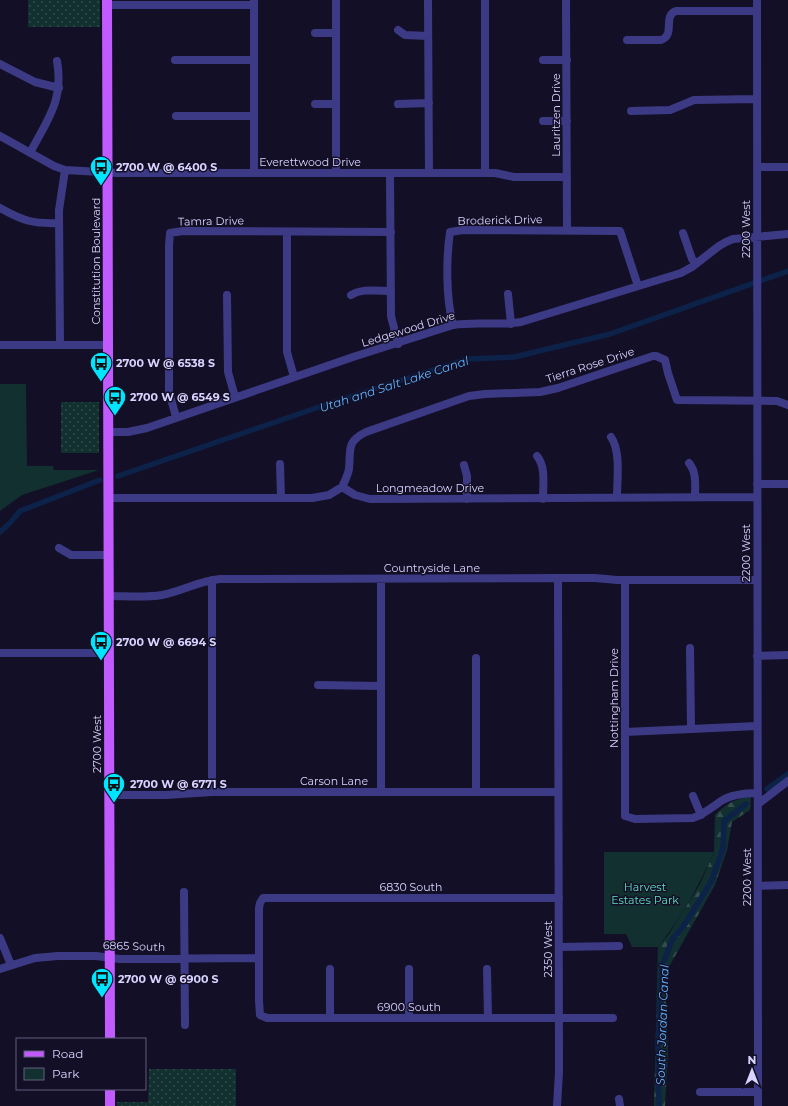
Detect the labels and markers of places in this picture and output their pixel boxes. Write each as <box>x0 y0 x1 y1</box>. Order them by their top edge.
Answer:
bus stop icon: 2700 W @ 6400 S <box>88 154 114 187</box>
place label: 2700 W @ 6400 S <box>116 160 217 174</box>
bus stop icon: 2700 W @ 6538 S <box>88 350 114 383</box>
place label: 2700 W @ 6538 S <box>116 356 215 370</box>
bus stop icon: 2700 W @ 6549 S <box>102 384 128 417</box>
place label: 2700 W @ 6549 S <box>130 390 230 404</box>
bus stop icon: 2700 W @ 6694 S <box>88 629 114 662</box>
place label: 2700 W @ 6694 S <box>116 635 216 649</box>
bus stop icon: 2700 W @ 6771 S <box>101 771 127 804</box>
place label: 2700 W @ 6771 S <box>130 777 227 791</box>
bus stop icon: 2700 W @ 6900 S <box>89 966 115 999</box>
place label: 2700 W @ 6900 S <box>118 972 219 986</box>

